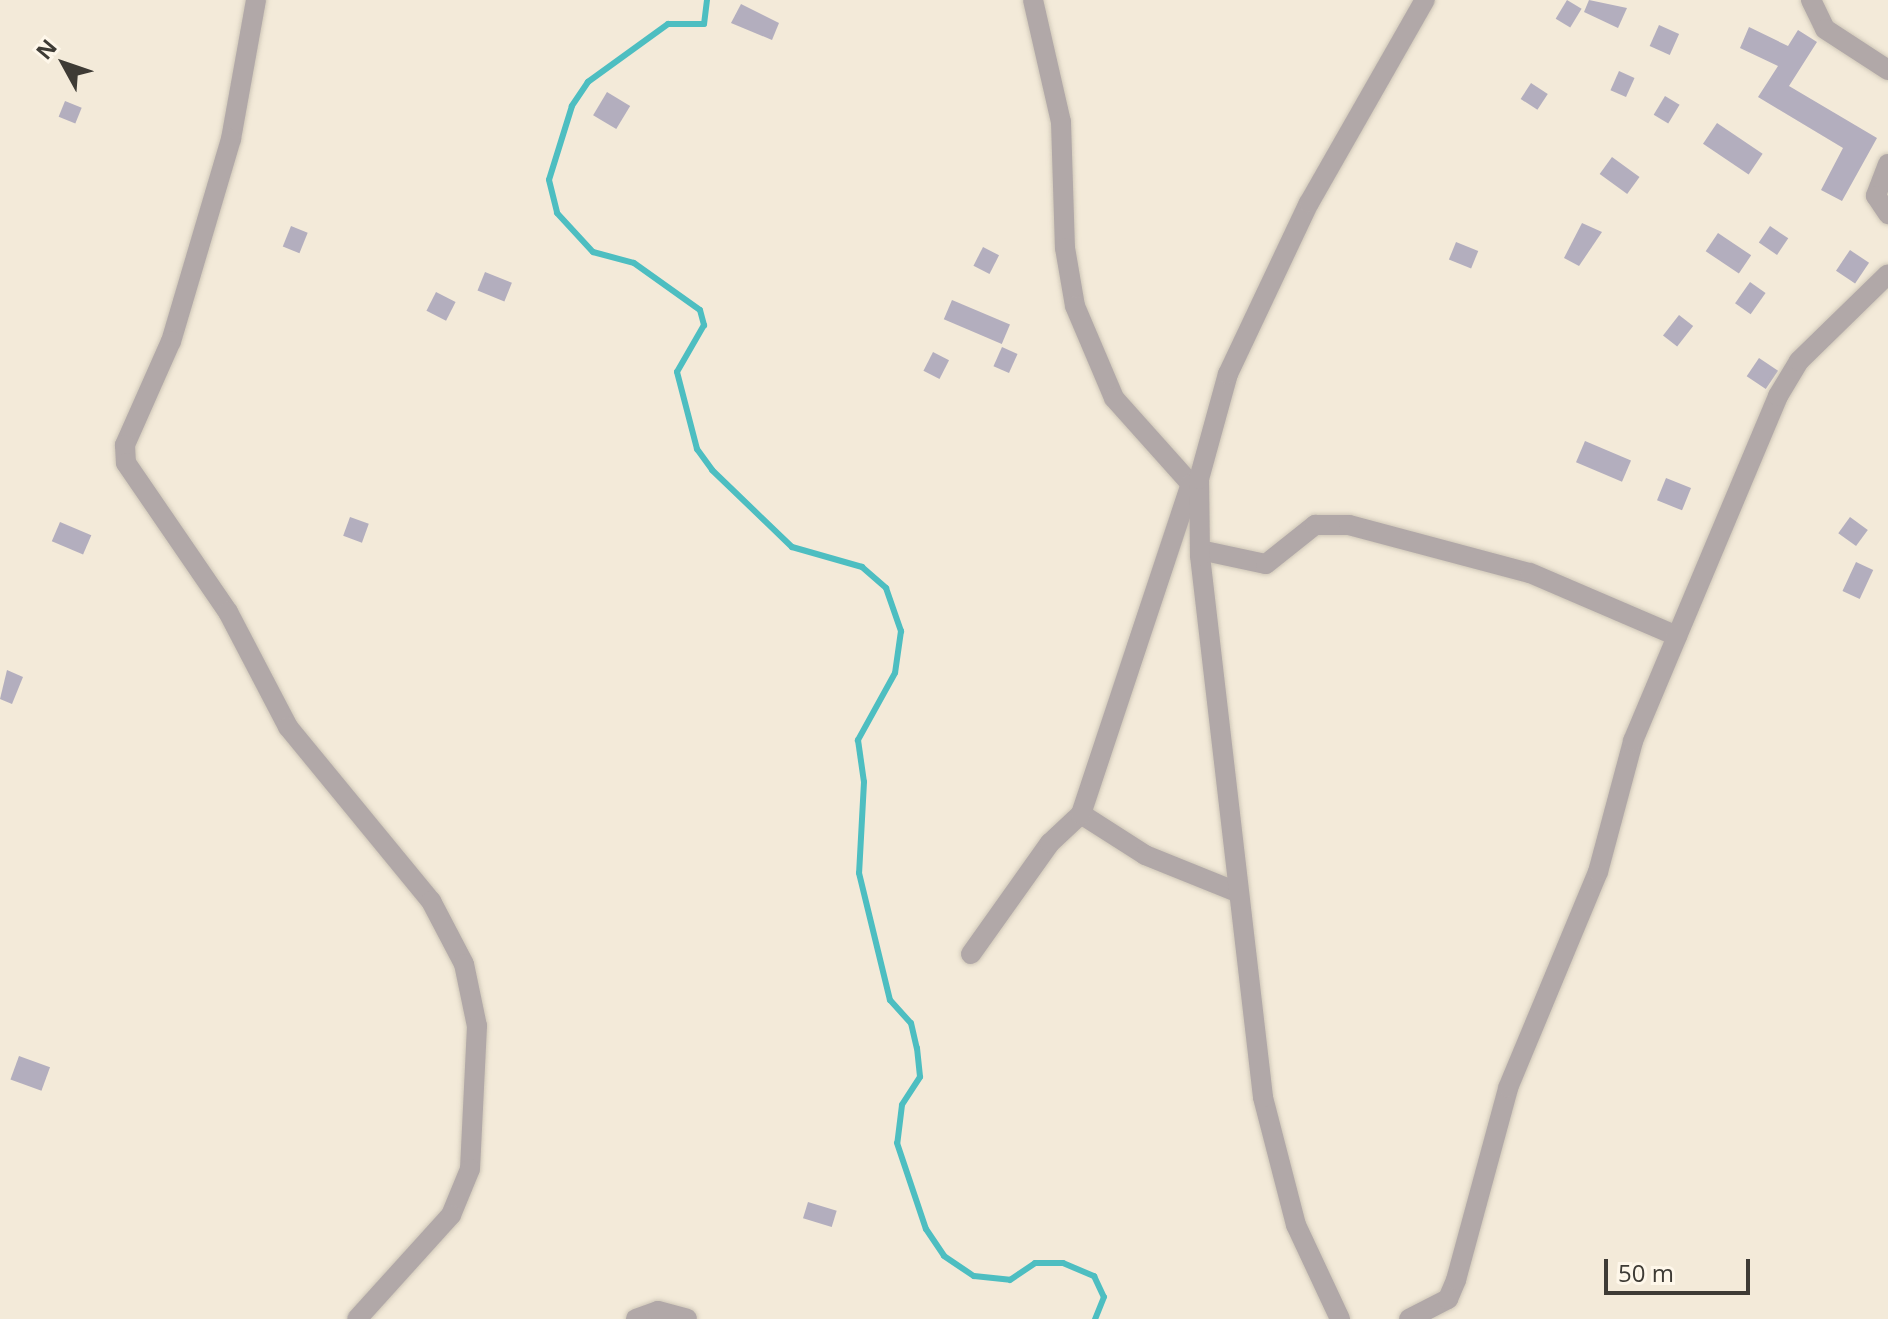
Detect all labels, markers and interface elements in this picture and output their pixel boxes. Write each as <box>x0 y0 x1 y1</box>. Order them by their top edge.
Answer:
north arrow <box>24 24 104 104</box>
text: N <box>28 32 63 65</box>
scale bar <box>1608 1243 1754 1293</box>
text: 50 m <box>1618 1256 1674 1289</box>

